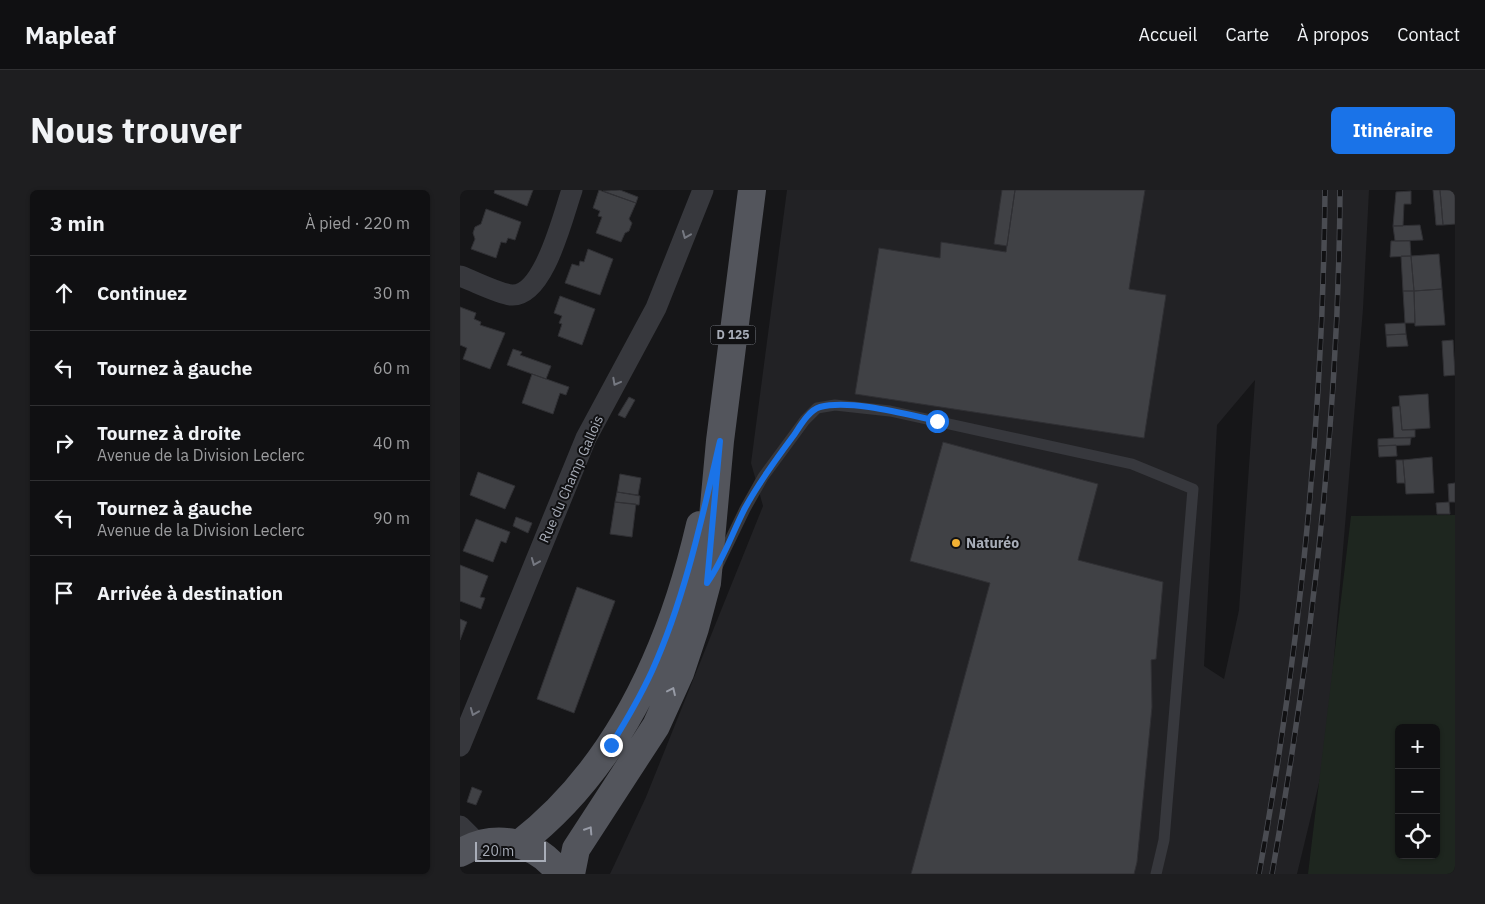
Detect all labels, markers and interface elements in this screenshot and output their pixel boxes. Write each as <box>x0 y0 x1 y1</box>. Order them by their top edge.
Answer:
text: Mapleaf <box>25 19 116 51</box>
text: Accueil <box>1138 23 1197 46</box>
text: Carte <box>1225 23 1269 46</box>
text: À propos <box>1297 23 1369 46</box>
text: Contact <box>1397 23 1460 46</box>
text: Nous trouver <box>30 107 242 153</box>
button: Itinéraire <box>1331 107 1455 154</box>
text: 3 min <box>50 209 105 237</box>
text: À pied · 220 m <box>305 213 410 233</box>
one-way arrow <box>681 231 691 239</box>
icon: ahead <box>50 279 78 307</box>
text: Continuez <box>97 281 187 305</box>
text: 30 m <box>373 283 410 303</box>
road number: D 125 <box>710 326 756 344</box>
icon: left <box>50 354 78 382</box>
text: Tournez à gauche <box>97 356 253 380</box>
text: 60 m <box>373 358 410 378</box>
one-way arrow <box>613 377 623 386</box>
route start <box>926 410 949 433</box>
street label: Rue du Champ Gallois <box>535 412 607 546</box>
text: Tournez à droite <box>97 421 241 445</box>
icon: right <box>50 429 78 457</box>
text: 40 m <box>373 433 410 453</box>
text: Avenue de la Division Leclerc <box>97 445 305 465</box>
text: Tournez à gauche <box>97 496 253 520</box>
icon: left <box>50 504 78 532</box>
text: 90 m <box>373 508 410 528</box>
text: Avenue de la Division Leclerc <box>97 520 305 540</box>
place label: Naturéo <box>966 534 1019 552</box>
marker: Naturéo <box>950 537 962 549</box>
one-way arrow <box>531 557 542 566</box>
icon: arrive <box>50 579 78 607</box>
text: Arrivée à destination <box>97 581 283 605</box>
one-way arrow <box>666 687 677 696</box>
one-way arrow <box>469 707 480 716</box>
map controls <box>1395 724 1440 859</box>
button: + <box>1395 724 1440 769</box>
route end <box>600 734 623 757</box>
button: − <box>1395 769 1440 814</box>
button: locate <box>1395 814 1440 859</box>
one-way arrow <box>583 826 592 835</box>
scale bar <box>475 839 546 862</box>
text: 20 m <box>482 842 514 860</box>

